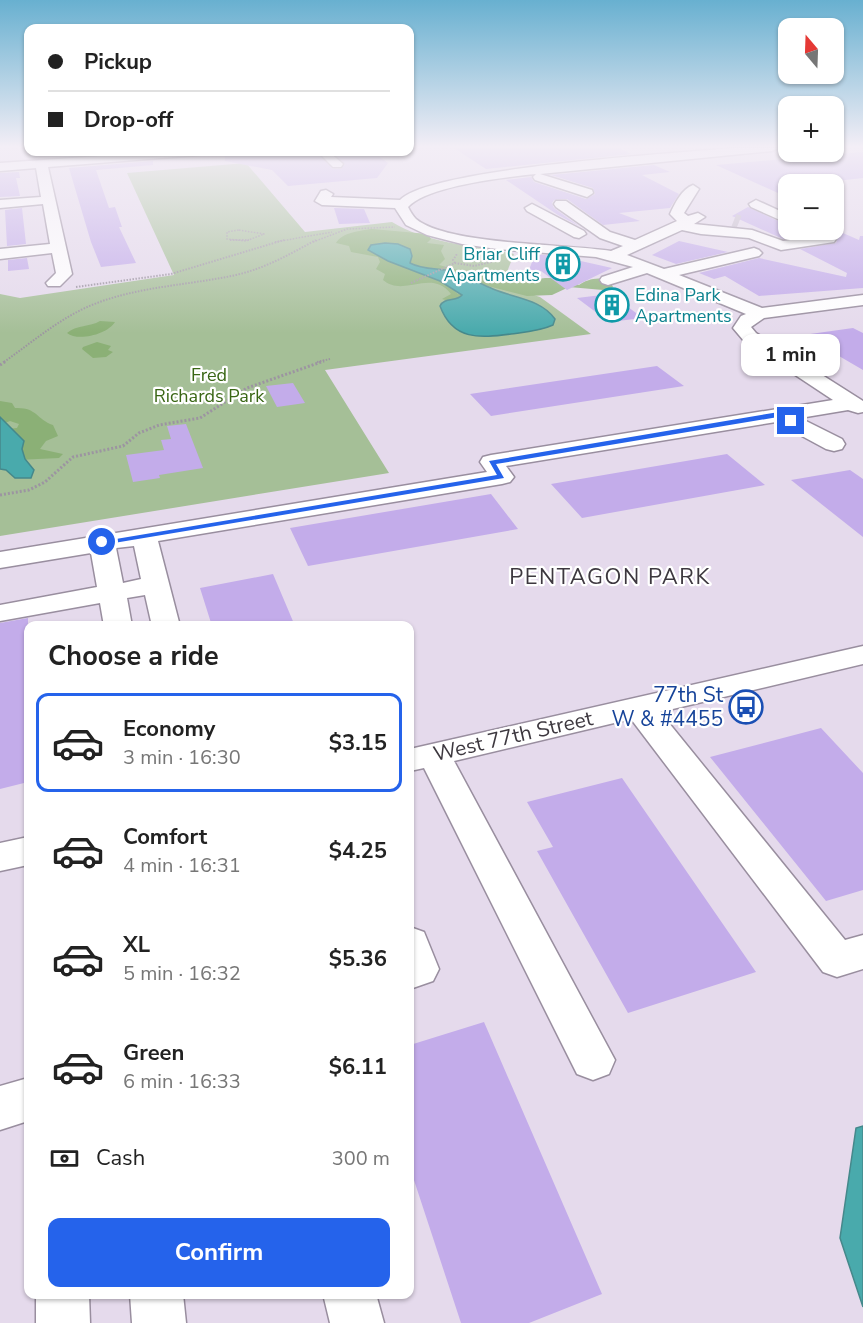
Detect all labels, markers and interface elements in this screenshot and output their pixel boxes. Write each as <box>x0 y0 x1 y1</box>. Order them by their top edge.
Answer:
north arrow <box>778 18 844 84</box>
map controls <box>778 18 844 240</box>
text: Pickup <box>84 47 152 77</box>
button: + <box>778 96 844 162</box>
text: Drop-off <box>84 105 173 135</box>
button: − <box>778 174 844 240</box>
place label: Briar Cliff Apartments <box>443 242 541 287</box>
building icon: Briar Cliff Apartments <box>545 246 581 282</box>
place label: Edina Park Apartments <box>635 283 732 328</box>
building icon: Edina Park Apartments <box>594 287 630 323</box>
callout: 1 min <box>742 334 840 376</box>
text: 1 min <box>765 341 816 368</box>
park label: Fred Richards Park <box>154 363 265 408</box>
route end <box>777 407 804 434</box>
route start <box>88 528 115 555</box>
district label: PENTAGON PARK <box>509 562 711 592</box>
text: Choose a ride <box>48 638 219 675</box>
place label: 77th St W & #4455 <box>612 681 724 733</box>
bus stop icon: 77th St W & #4455 <box>728 689 764 725</box>
street label: West 77th Street <box>430 704 596 768</box>
text: Economy <box>123 714 215 744</box>
icon: car <box>51 716 105 770</box>
text: $3.15 <box>329 728 387 758</box>
text: 3 min · 16:30 <box>123 744 241 771</box>
text: Comfort <box>123 822 207 852</box>
icon: car <box>51 824 105 878</box>
text: $4.25 <box>329 836 387 866</box>
text: 4 min · 16:31 <box>123 852 241 879</box>
text: XL <box>123 930 150 960</box>
icon: car <box>51 932 105 986</box>
text: $5.36 <box>329 944 387 974</box>
text: 5 min · 16:32 <box>123 960 241 987</box>
text: Green <box>123 1038 184 1068</box>
icon: car <box>51 1040 105 1094</box>
text: $6.11 <box>329 1052 387 1082</box>
text: 6 min · 16:33 <box>123 1068 241 1095</box>
icon: cash <box>48 1142 81 1175</box>
text: Cash <box>96 1143 145 1173</box>
text: 300 m <box>332 1145 390 1172</box>
button: Confirm <box>48 1218 390 1287</box>

